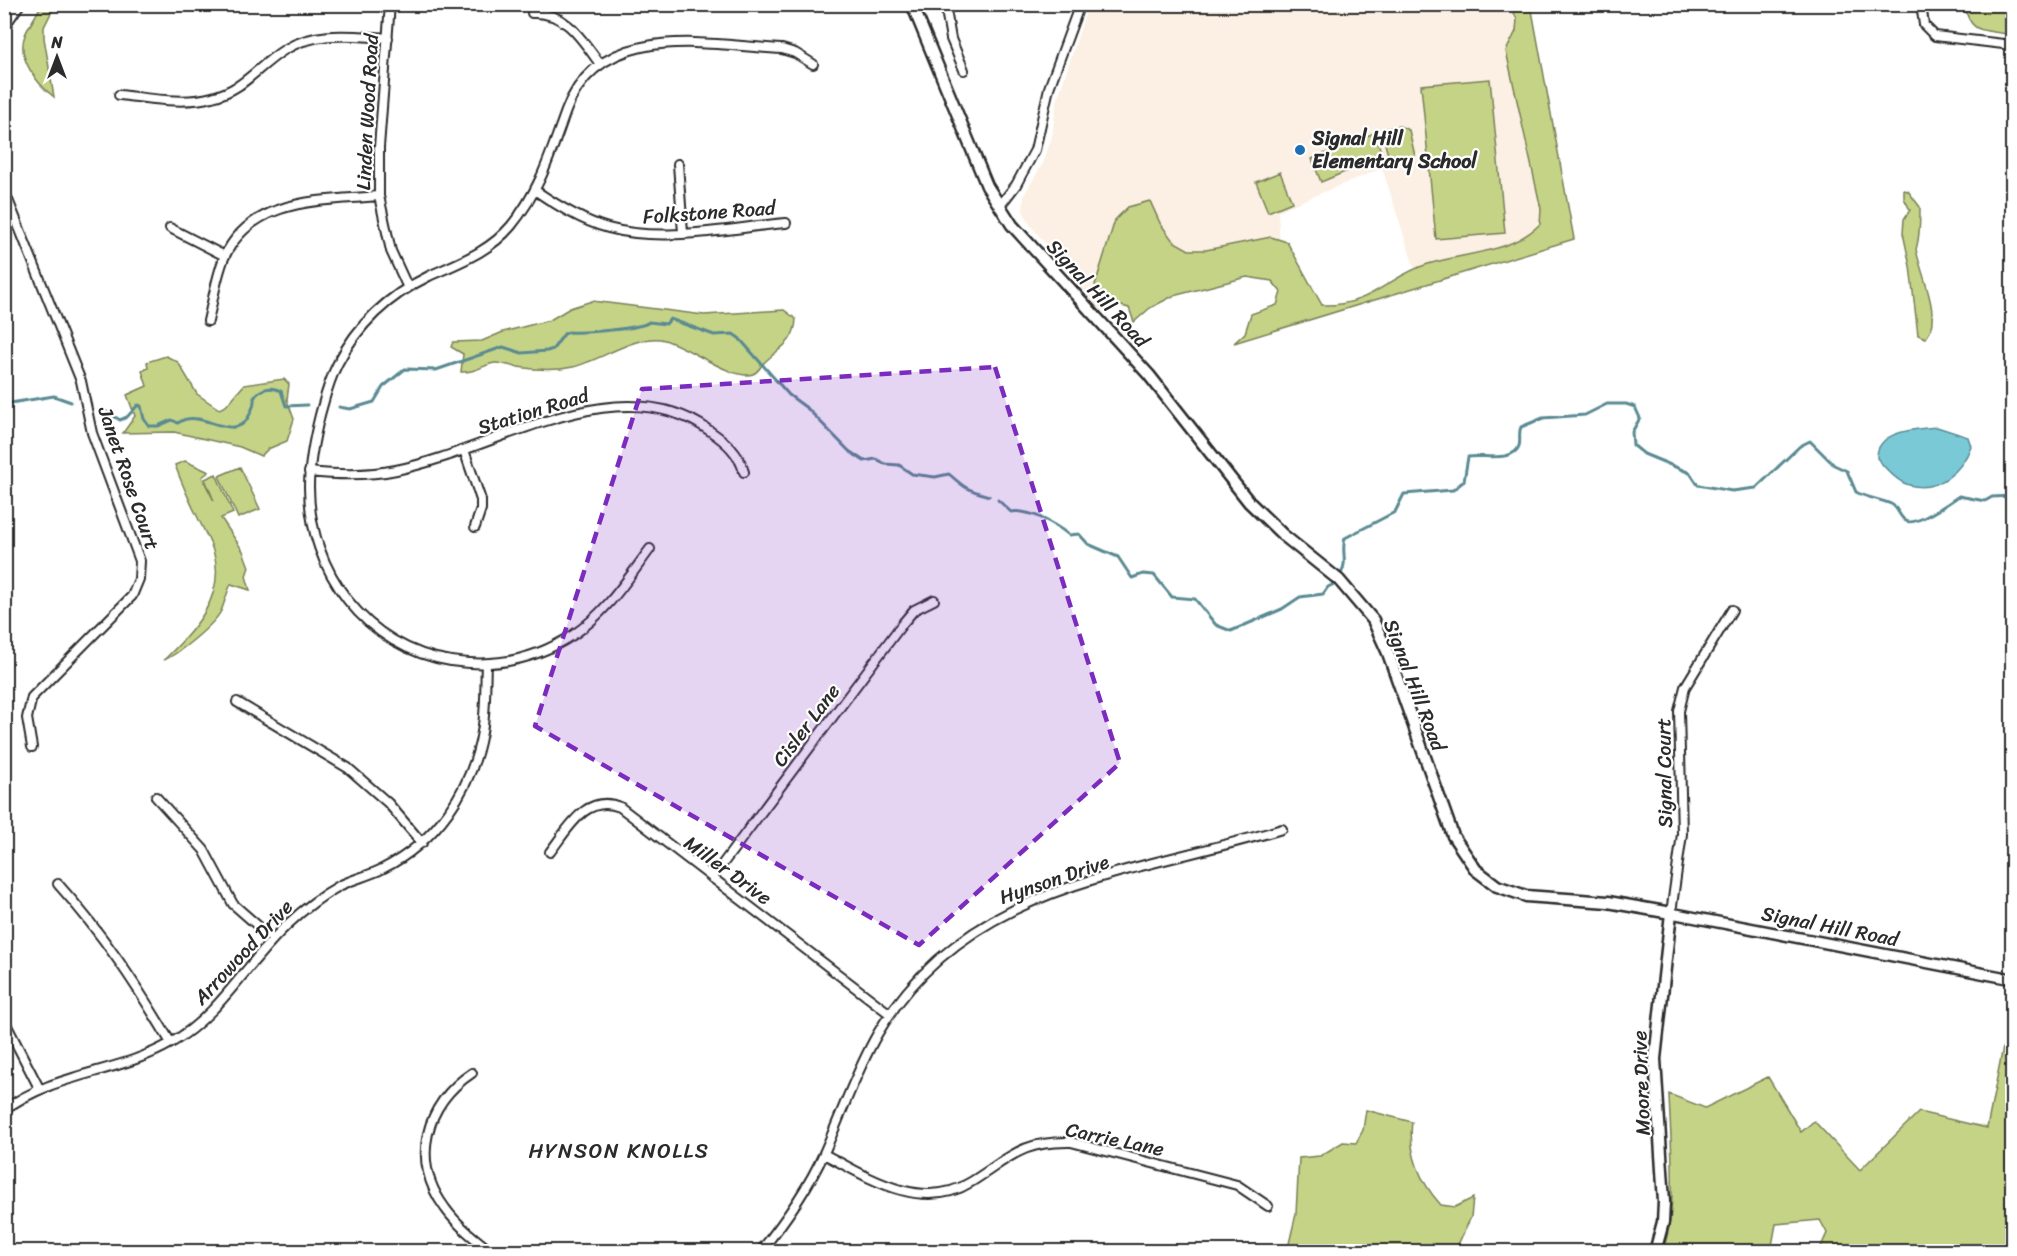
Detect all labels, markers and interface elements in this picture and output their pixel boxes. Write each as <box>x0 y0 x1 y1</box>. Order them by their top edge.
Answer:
north arrow <box>27 27 87 87</box>
text: N <box>50 28 63 57</box>
street label: Linden Wood Road <box>346 32 389 191</box>
place label: Signal Hill Elementary School <box>1311 121 1478 179</box>
marker: Signal Hill Elementary School <box>1293 143 1307 157</box>
street label: Folkstone Road <box>641 190 778 235</box>
street label: Signal Hill Road <box>1037 231 1159 357</box>
street label: Station Road <box>473 378 594 445</box>
street label: Janet Rose Court <box>87 401 170 555</box>
street label: Signal Hill Road <box>1373 614 1456 758</box>
street label: Cisler Lane <box>763 676 850 775</box>
street label: Signal Court <box>1646 717 1683 828</box>
street label: Miller Drive <box>676 826 779 915</box>
street label: Hynson Drive <box>994 844 1114 915</box>
street label: Arrowood Drive <box>184 891 302 1014</box>
street label: Signal Hill Road <box>1758 896 1903 957</box>
street label: Moore Drive <box>1622 1030 1661 1136</box>
street label: Carrie Lane <box>1062 1112 1167 1167</box>
district label: HYNSON KNOLLS <box>529 1132 709 1170</box>

